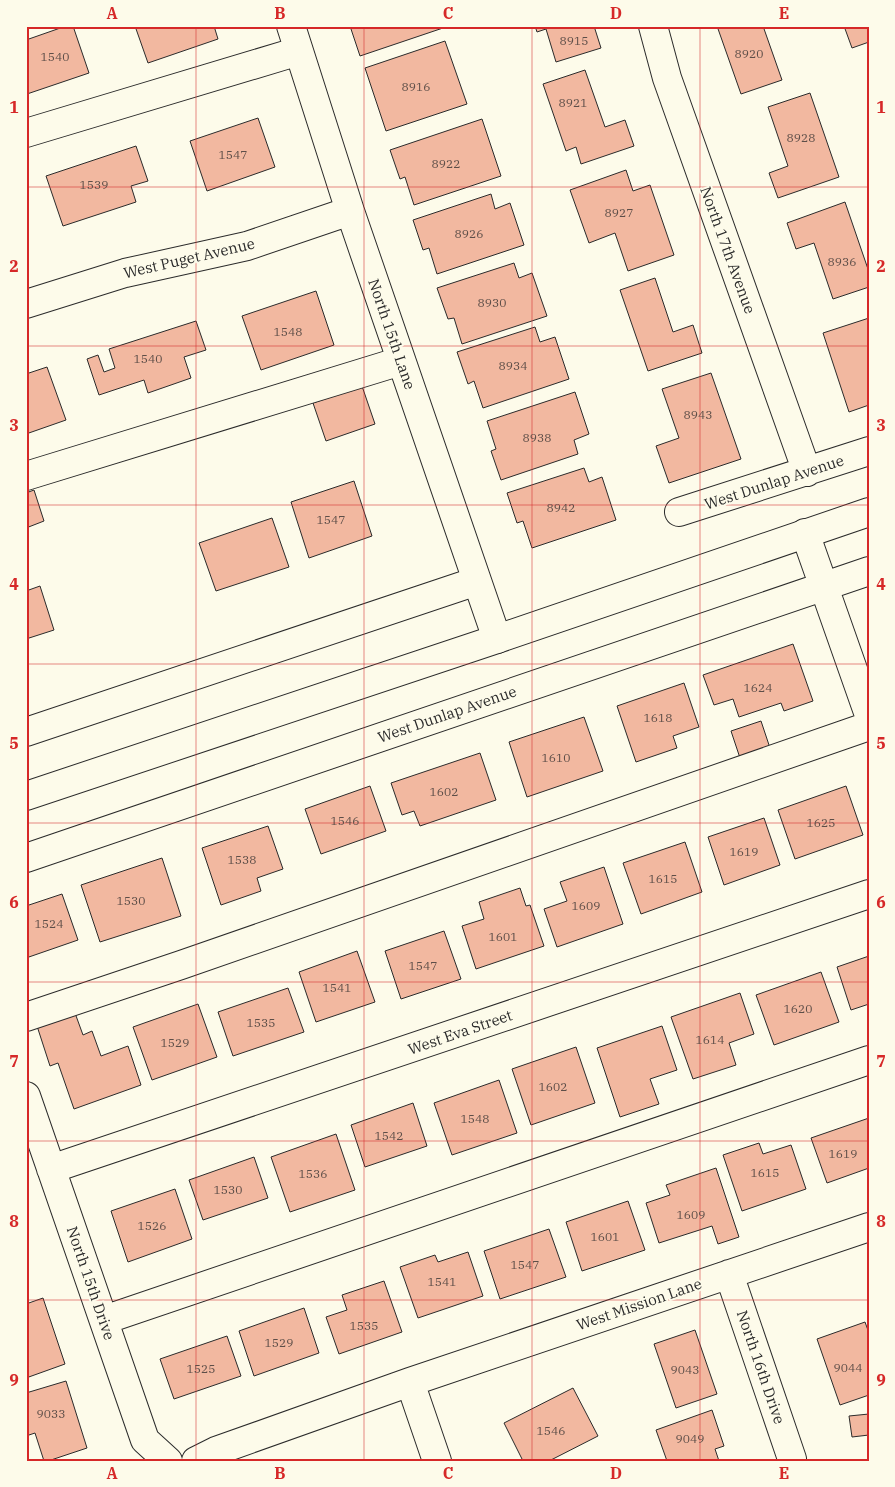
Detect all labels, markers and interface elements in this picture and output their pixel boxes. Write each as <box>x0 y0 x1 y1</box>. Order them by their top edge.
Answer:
text: A <box>106 3 118 23</box>
text: B <box>274 3 286 23</box>
text: C <box>443 3 453 23</box>
text: D <box>610 3 622 23</box>
text: E <box>779 3 789 23</box>
house number: 8915 <box>560 33 588 48</box>
house number: 8920 <box>735 46 763 61</box>
house number: 1540 <box>41 49 69 64</box>
house number: 8916 <box>402 79 430 94</box>
house number: 8921 <box>559 95 587 110</box>
text: 1 <box>9 97 19 117</box>
text: 1 <box>876 97 886 117</box>
house number: 8928 <box>787 130 815 145</box>
house number: 1547 <box>219 147 247 162</box>
house number: 8922 <box>432 156 460 171</box>
house number: 1539 <box>80 177 108 192</box>
street label: North 17th Avenue <box>696 184 760 316</box>
house number: 8927 <box>605 205 633 220</box>
house number: 8926 <box>455 226 483 241</box>
street label: West Puget Avenue <box>122 234 256 282</box>
house number: 8936 <box>828 254 856 269</box>
text: 2 <box>9 256 19 276</box>
text: 2 <box>876 256 886 276</box>
street label: North 15th Lane <box>364 276 420 392</box>
house number: 8930 <box>478 295 506 310</box>
house number: 1548 <box>274 324 302 339</box>
house number: 1540 <box>134 351 162 366</box>
house number: 8934 <box>499 358 527 373</box>
house number: 8943 <box>684 407 712 422</box>
text: 3 <box>9 415 19 435</box>
text: 3 <box>876 415 886 435</box>
house number: 8938 <box>523 430 551 445</box>
street label: West Dunlap Avenue <box>702 450 846 514</box>
house number: 8942 <box>547 500 575 515</box>
house number: 1547 <box>317 512 345 527</box>
text: 4 <box>9 574 19 594</box>
text: 4 <box>876 574 886 594</box>
house number: 1624 <box>744 680 772 695</box>
street label: West Dunlap Avenue <box>375 681 519 747</box>
house number: 1618 <box>644 710 672 725</box>
text: 5 <box>9 733 19 753</box>
text: 5 <box>876 733 886 753</box>
house number: 1610 <box>542 750 570 765</box>
house number: 1602 <box>430 784 458 799</box>
house number: 1546 <box>331 813 359 828</box>
house number: 1625 <box>807 815 835 830</box>
house number: 1619 <box>730 844 758 859</box>
house number: 1538 <box>228 852 256 867</box>
house number: 1615 <box>649 871 677 886</box>
text: 6 <box>9 892 19 912</box>
text: 6 <box>876 892 886 912</box>
house number: 1530 <box>117 893 145 908</box>
house number: 1609 <box>572 898 600 913</box>
house number: 1524 <box>35 916 63 931</box>
house number: 1601 <box>489 929 517 944</box>
house number: 1547 <box>409 958 437 973</box>
house number: 1541 <box>323 980 351 995</box>
house number: 1620 <box>784 1001 812 1016</box>
street label: West Eva Street <box>405 1005 515 1059</box>
house number: 1535 <box>247 1015 275 1030</box>
house number: 1614 <box>696 1032 724 1047</box>
house number: 1529 <box>161 1035 189 1050</box>
text: 7 <box>9 1051 19 1071</box>
text: 7 <box>876 1051 886 1071</box>
house number: 1602 <box>539 1079 567 1094</box>
house number: 1548 <box>461 1111 489 1126</box>
house number: 1542 <box>375 1128 403 1143</box>
house number: 1619 <box>829 1146 857 1161</box>
house number: 1615 <box>751 1165 779 1180</box>
house number: 1536 <box>299 1166 327 1181</box>
house number: 1530 <box>214 1182 242 1197</box>
house number: 1609 <box>677 1207 705 1222</box>
text: 8 <box>9 1211 19 1231</box>
text: 8 <box>876 1211 886 1231</box>
house number: 1526 <box>138 1218 166 1233</box>
street label: North 15th Drive <box>63 1224 119 1342</box>
house number: 1601 <box>591 1229 619 1244</box>
house number: 1547 <box>511 1257 539 1272</box>
house number: 1541 <box>428 1274 456 1289</box>
street label: West Mission Lane <box>574 1274 704 1334</box>
street label: North 16th Drive <box>733 1308 789 1426</box>
house number: 1535 <box>350 1318 378 1333</box>
house number: 1529 <box>265 1335 293 1350</box>
house number: 9044 <box>834 1360 862 1375</box>
house number: 1525 <box>187 1361 215 1376</box>
house number: 9043 <box>671 1362 699 1377</box>
text: 9 <box>9 1370 19 1390</box>
text: 9 <box>876 1370 886 1390</box>
house number: 9033 <box>37 1406 65 1421</box>
house number: 1546 <box>537 1423 565 1438</box>
house number: 9049 <box>676 1431 704 1446</box>
text: A <box>106 1463 118 1483</box>
text: B <box>274 1463 286 1483</box>
text: C <box>443 1463 453 1483</box>
text: D <box>610 1463 622 1483</box>
text: E <box>779 1463 789 1483</box>

